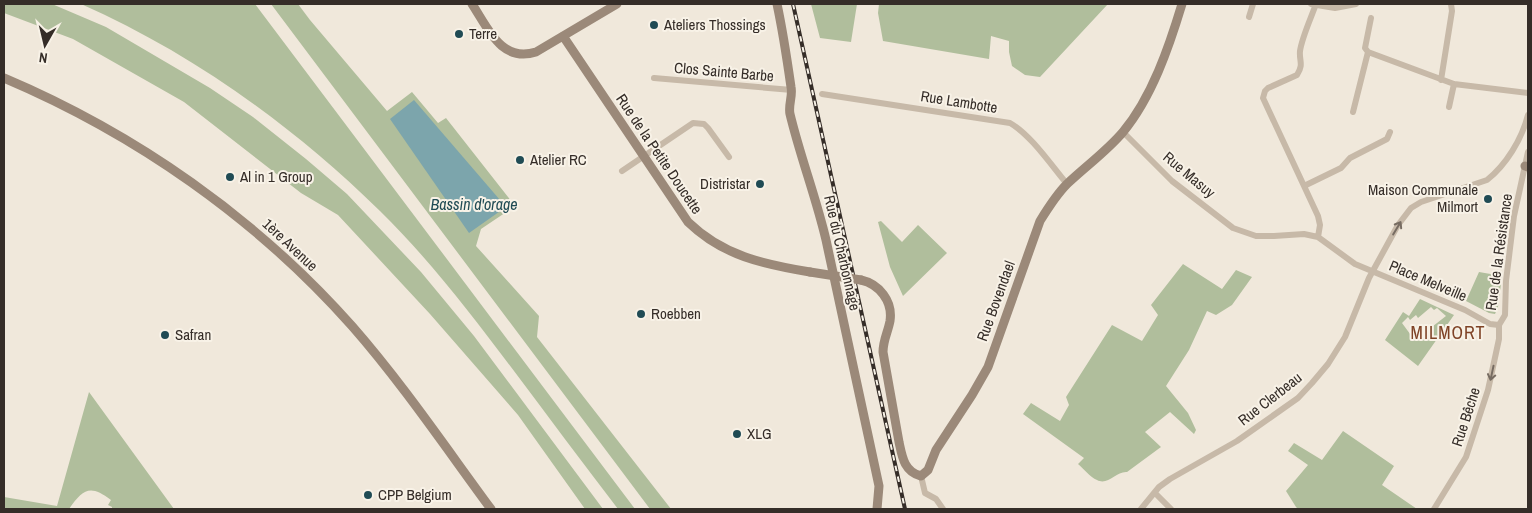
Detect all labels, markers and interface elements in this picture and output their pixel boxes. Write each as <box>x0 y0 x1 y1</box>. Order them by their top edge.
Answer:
place label: Ateliers Thossings <box>663 14 766 35</box>
marker: Ateliers Thossings <box>648 19 660 31</box>
north arrow <box>20 20 70 70</box>
place label: Terre <box>469 23 497 44</box>
marker: Terre <box>453 28 465 40</box>
text: N <box>38 48 49 67</box>
street label: Clos Sainte Barbe <box>673 57 775 86</box>
street label: Rue Lambotte <box>919 85 999 118</box>
street label: Rue de la Petite Doucette <box>611 89 708 218</box>
street label: Rue Masuy <box>1159 147 1221 203</box>
place label: Atelier RC <box>529 149 587 170</box>
marker: Atelier RC <box>514 154 526 166</box>
place label: Al in 1 Group <box>239 166 313 187</box>
marker: Al in 1 Group <box>224 171 236 183</box>
place label: Distristar <box>700 173 750 194</box>
marker: Distristar <box>754 178 766 190</box>
place label: Maison Communale Milmort <box>1368 179 1479 217</box>
street label: Rue de la Résistance <box>1480 192 1517 312</box>
water label: Bassin d'orage <box>430 193 518 215</box>
street label: Rue du Charbonnage <box>819 193 866 313</box>
marker: Maison Communale Milmort <box>1482 193 1494 205</box>
street label: 1ère Avenue <box>258 213 323 276</box>
one-way arrow <box>1392 222 1402 236</box>
street label: Place Melveille <box>1386 255 1471 306</box>
street label: Rue Bovendael <box>971 258 1020 344</box>
place label: Roebben <box>651 303 701 324</box>
marker: Roebben <box>635 308 647 320</box>
district label: MILMORT <box>1411 320 1485 345</box>
place label: Safran <box>175 324 211 345</box>
marker: Safran <box>159 329 171 341</box>
one-way arrow <box>1487 365 1496 381</box>
street label: Rue Clerbeau <box>1233 367 1306 430</box>
street label: Rue Bêche <box>1446 385 1485 449</box>
place label: XLG <box>747 423 772 444</box>
marker: XLG <box>731 428 743 440</box>
place label: CPP Belgium <box>378 484 452 505</box>
marker: CPP Belgium <box>362 489 374 501</box>

